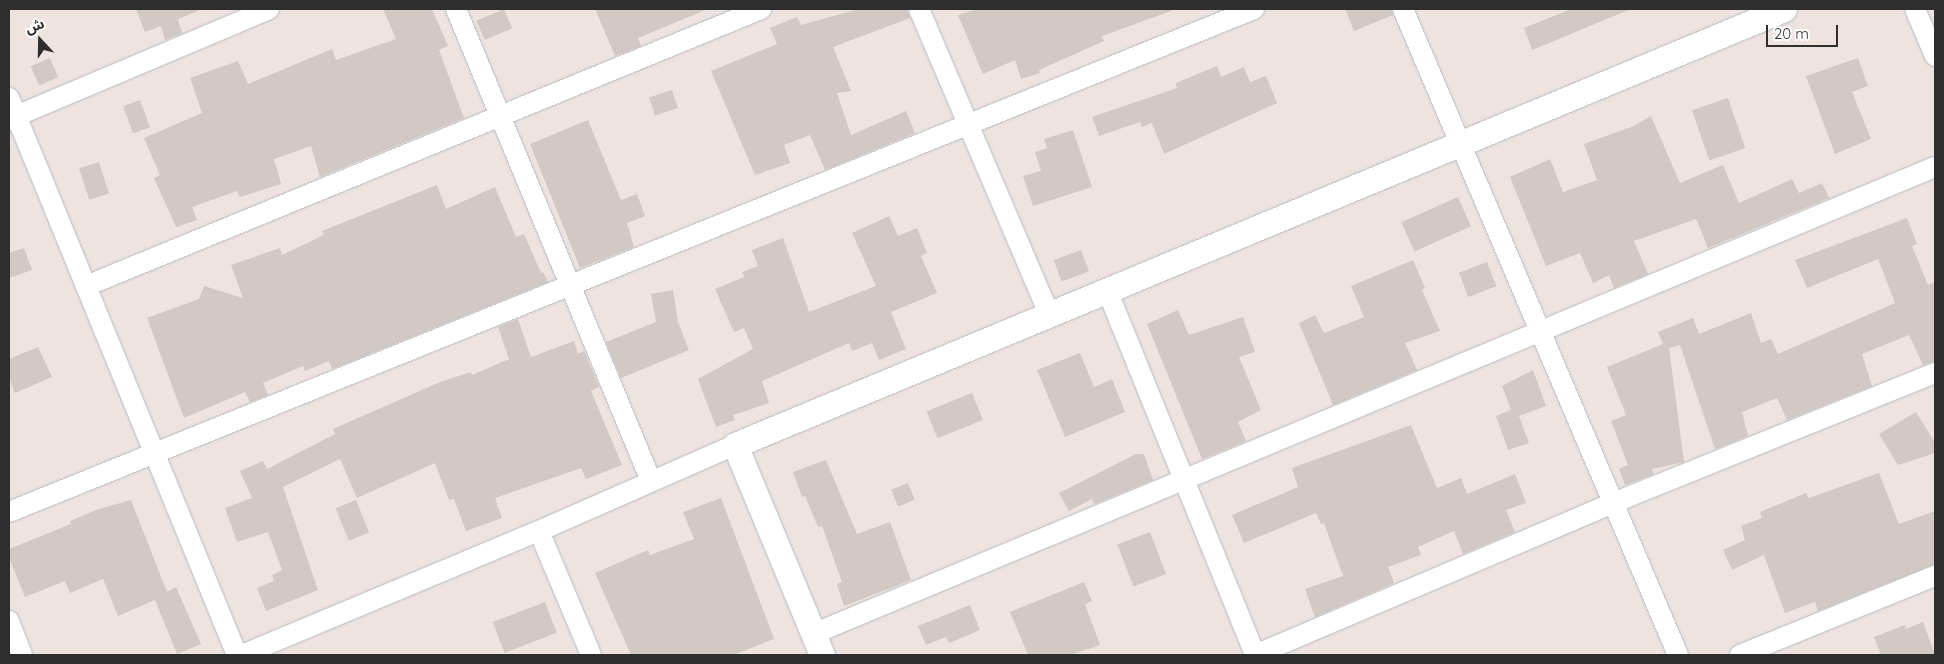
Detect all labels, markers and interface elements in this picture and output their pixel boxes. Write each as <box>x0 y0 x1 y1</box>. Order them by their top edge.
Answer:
text: ش <box>22 14 47 38</box>
north arrow <box>15 15 65 65</box>
scale bar <box>1769 15 1842 47</box>
text: 20 m <box>1774 24 1809 43</box>

